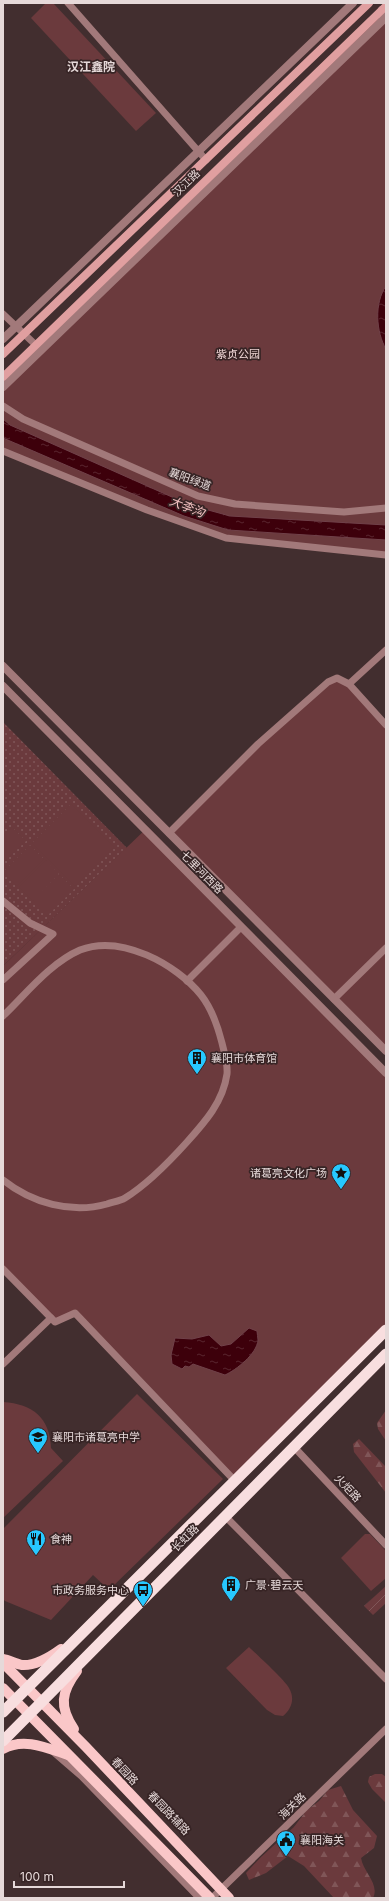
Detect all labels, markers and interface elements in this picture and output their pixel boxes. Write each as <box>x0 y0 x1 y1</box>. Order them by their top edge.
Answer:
district label: 汉江鑫院 <box>67 59 115 74</box>
street label: 汉江路 <box>169 167 203 199</box>
park label: 紫贞公园 <box>216 347 260 361</box>
street label: 襄阳绿道 <box>167 465 213 493</box>
water label: 大李沟 <box>168 493 209 521</box>
street label: 七里河西路 <box>178 848 226 896</box>
building icon: 襄阳市体育馆 <box>186 1047 208 1075</box>
place label: 襄阳市体育馆 <box>211 1051 277 1065</box>
place icon: 诸葛亮文化广场 <box>330 1162 352 1190</box>
place label: 诸葛亮文化广场 <box>250 1166 327 1180</box>
school or university icon: 襄阳市诸葛亮中学 <box>27 1426 49 1454</box>
place label: 襄阳市诸葛亮中学 <box>52 1430 140 1444</box>
street label: 火炬路 <box>332 1471 364 1505</box>
street label: 长虹路 <box>168 1521 202 1555</box>
restaurant icon: 食神 <box>25 1528 47 1556</box>
place label: 食神 <box>50 1532 72 1546</box>
building icon: 广景·碧云天 <box>220 1574 242 1602</box>
place label: 广景·碧云天 <box>245 1578 303 1592</box>
bus stop icon: 市政务服务中心 <box>132 1579 154 1607</box>
place label: 市政务服务中心 <box>52 1583 129 1597</box>
street label: 春园路 <box>109 1754 141 1788</box>
street label: 春园路辅路 <box>145 1788 193 1838</box>
street label: 海关路 <box>275 1790 309 1822</box>
public building icon: 襄阳海关 <box>275 1829 297 1857</box>
place label: 襄阳海关 <box>300 1833 344 1847</box>
scale bar <box>14 1863 124 1889</box>
text: 100 m <box>20 1869 54 1884</box>

